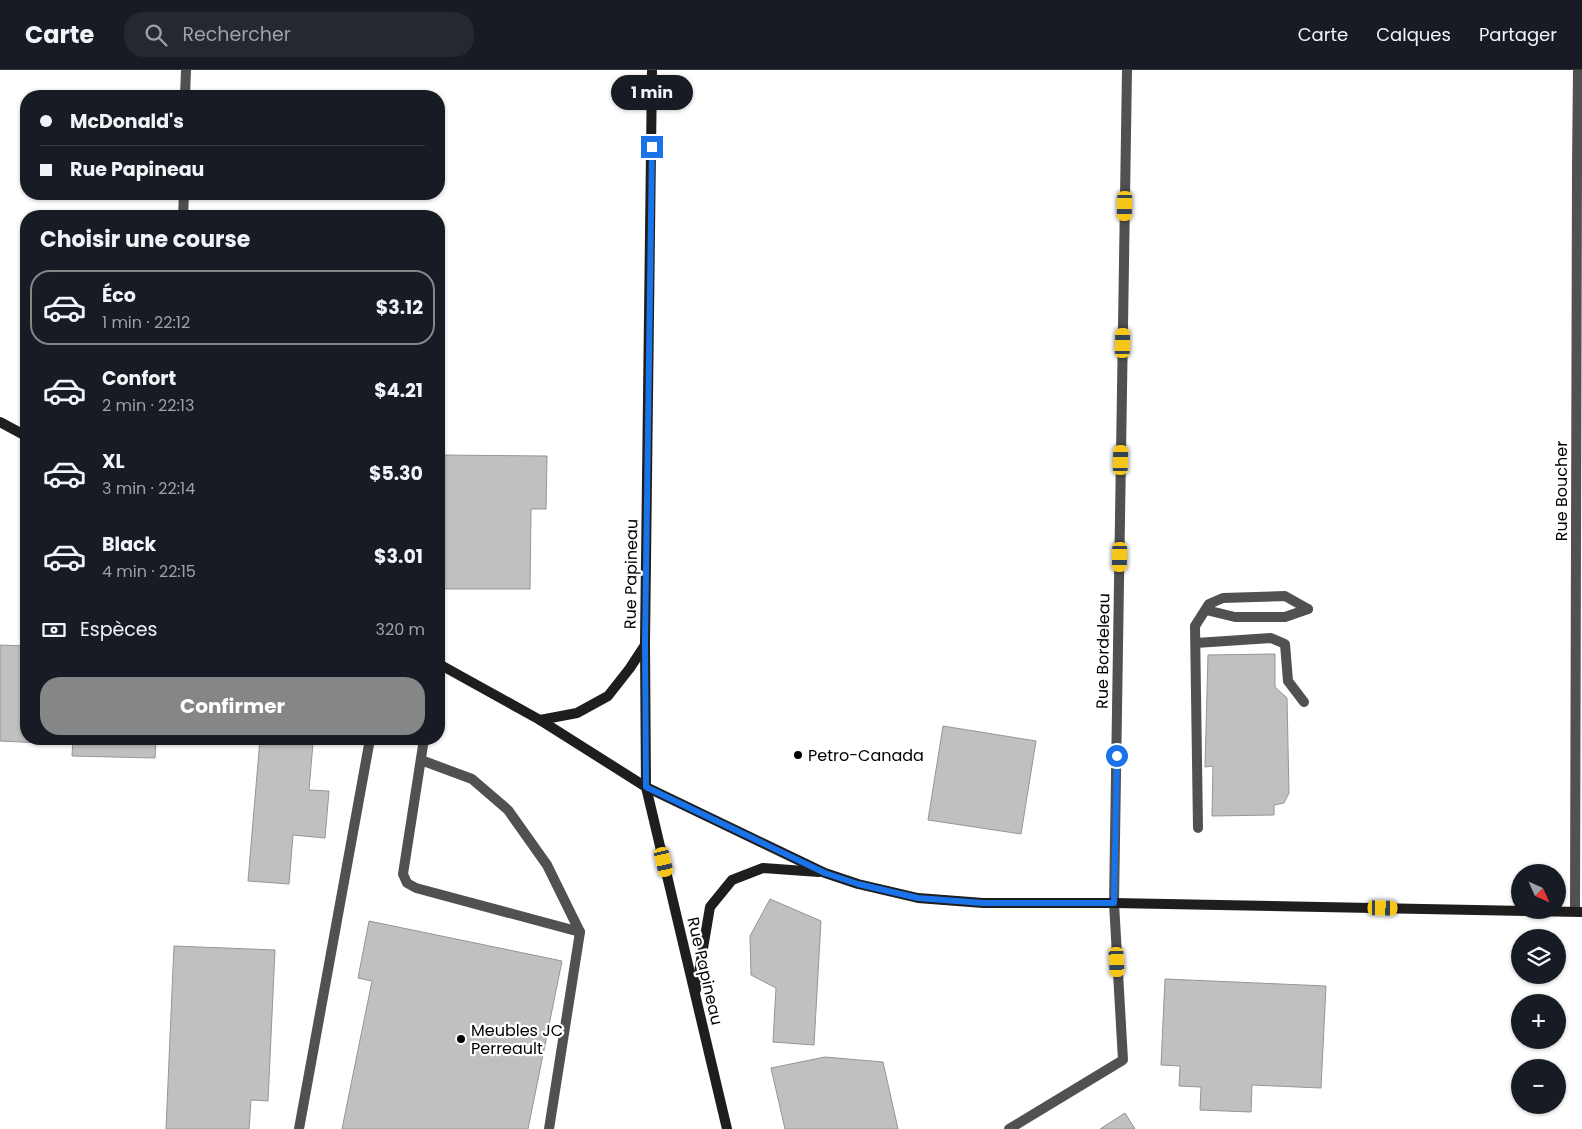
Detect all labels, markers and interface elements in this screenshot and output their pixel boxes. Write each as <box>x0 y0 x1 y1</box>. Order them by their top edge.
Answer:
search box <box>124 12 474 57</box>
text: Carte <box>25 18 94 51</box>
icon: search <box>142 21 170 49</box>
text: Rechercher <box>182 21 291 48</box>
text: Carte <box>1298 22 1348 47</box>
text: Calques <box>1376 22 1451 47</box>
text: Partager <box>1479 22 1557 47</box>
callout: 1 min <box>611 75 693 110</box>
text: 1 min <box>631 81 673 104</box>
text: McDonald's <box>70 108 184 135</box>
route end <box>641 136 663 158</box>
text: Rue Papineau <box>70 156 204 183</box>
car <box>1117 191 1132 221</box>
text: Choisir une course <box>40 224 250 255</box>
text: Éco <box>102 282 136 309</box>
icon: car <box>42 285 87 330</box>
text: $3.12 <box>376 294 423 321</box>
text: 1 min · 22:12 <box>102 311 190 334</box>
car <box>1115 328 1130 358</box>
text: Confort <box>102 365 176 392</box>
icon: car <box>42 368 87 413</box>
text: $4.21 <box>374 377 423 404</box>
text: 2 min · 22:13 <box>102 394 194 417</box>
street label: Rue Boucher <box>1550 441 1573 541</box>
car <box>1113 445 1128 475</box>
text: XL <box>102 448 125 475</box>
icon: car <box>42 451 87 496</box>
text: $5.30 <box>369 460 423 487</box>
text: 3 min · 22:14 <box>102 477 195 500</box>
street label: Rue Papineau <box>619 519 643 629</box>
text: Black <box>102 531 156 558</box>
icon: car <box>42 534 87 579</box>
car <box>1112 542 1127 572</box>
text: $3.01 <box>374 543 423 570</box>
text: 4 min · 22:15 <box>102 560 196 583</box>
street label: Rue Bordeleau <box>1090 593 1116 709</box>
icon: cash <box>40 616 68 644</box>
text: Espèces <box>80 616 158 643</box>
text: 320 m <box>376 618 425 641</box>
button: Confirmer <box>40 677 425 735</box>
place label: Petro-Canada <box>808 744 924 767</box>
route start <box>1106 745 1128 767</box>
marker: Petro-Canada <box>792 749 804 761</box>
car <box>653 846 674 878</box>
north arrow <box>1511 864 1566 919</box>
map controls <box>1511 864 1566 1114</box>
car <box>1367 900 1398 916</box>
street label: Rue Papineau <box>681 915 729 1027</box>
button: layers <box>1511 929 1566 984</box>
car <box>1108 947 1125 977</box>
button: + <box>1511 994 1566 1049</box>
place label: Meubles JC Perreault <box>471 1019 563 1060</box>
marker: Meubles JC Perreault <box>455 1033 467 1045</box>
button: − <box>1511 1059 1566 1114</box>

